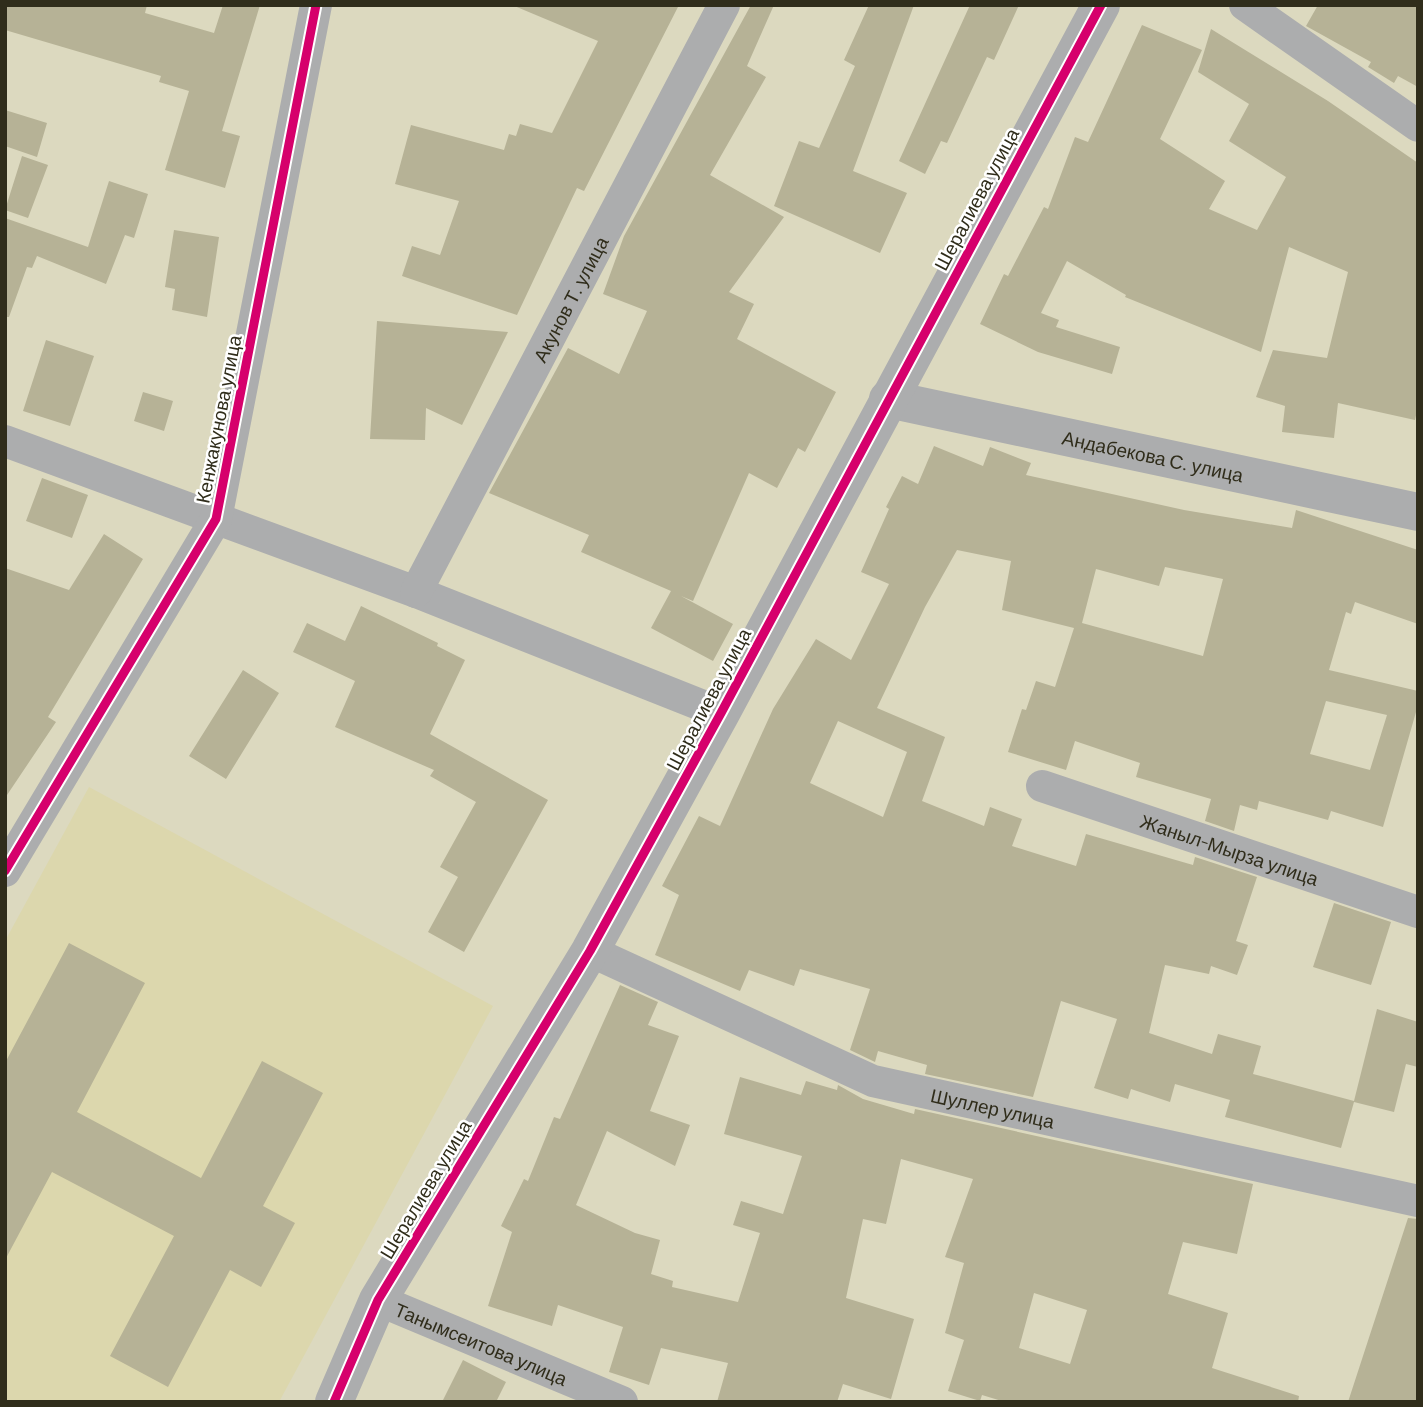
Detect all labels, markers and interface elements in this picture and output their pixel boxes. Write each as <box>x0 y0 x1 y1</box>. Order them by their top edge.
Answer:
street label: Шералиева улица <box>929 124 1023 274</box>
street label: Акунов Т. улица <box>527 232 612 366</box>
street label: Кенжакунова улица <box>190 332 246 505</box>
street label: Андабекова С. улица <box>1060 425 1246 486</box>
street label: Шералиева улица <box>661 624 755 774</box>
street label: Жаныл-Мырза улица <box>1138 808 1322 890</box>
street label: Шуллер улица <box>929 1083 1057 1132</box>
street label: Шералиева улица <box>374 1115 476 1263</box>
street label: Танымсеитова улица <box>392 1297 571 1390</box>

